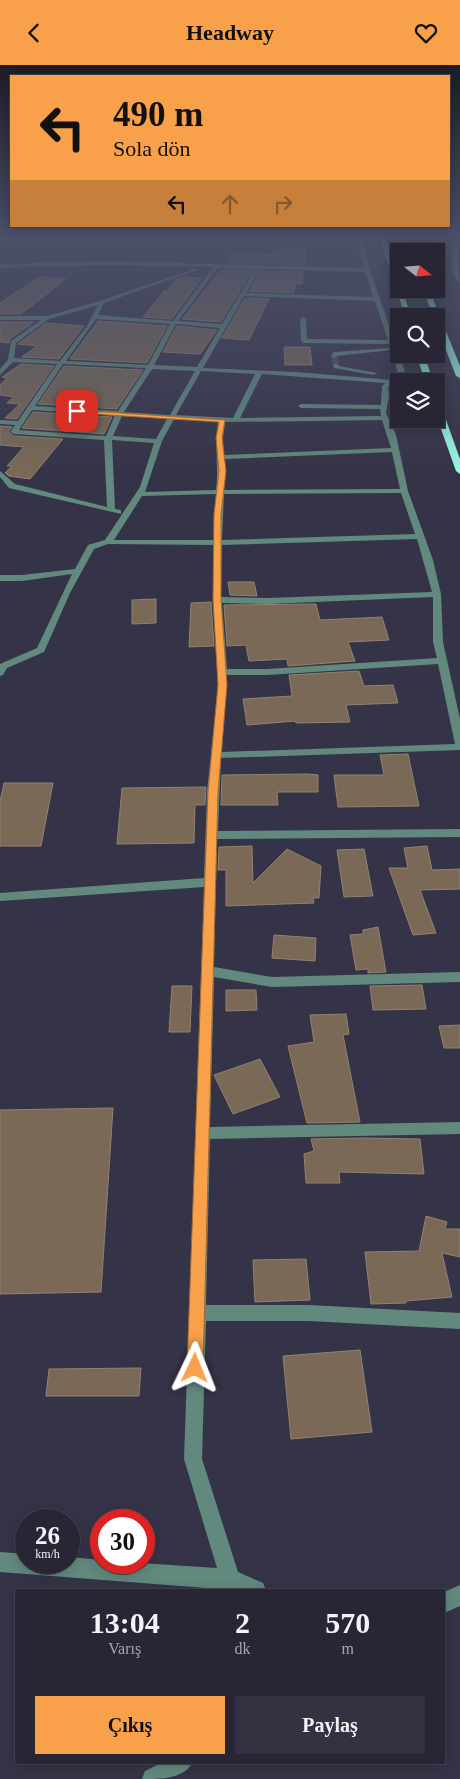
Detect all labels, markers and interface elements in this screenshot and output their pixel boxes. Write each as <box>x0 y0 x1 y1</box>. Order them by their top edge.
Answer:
icon: back <box>20 19 48 47</box>
icon: heart <box>412 19 440 47</box>
text: Headway <box>186 20 274 45</box>
icon: left <box>30 95 95 160</box>
text: 490 m <box>113 95 203 134</box>
text: Sola dön <box>113 136 191 161</box>
icon: left <box>163 190 191 218</box>
icon: ahead <box>216 190 244 218</box>
icon: right <box>269 190 297 218</box>
north arrow <box>390 243 445 297</box>
map controls <box>390 243 445 428</box>
button: search <box>390 308 445 363</box>
button: layers <box>390 373 445 428</box>
pin <box>56 390 98 432</box>
icon: arrive <box>63 397 91 425</box>
position arrow <box>168 1341 220 1393</box>
speed limit sign: 30 <box>90 1509 155 1574</box>
text: 26 <box>35 1522 60 1549</box>
text: km/h <box>35 1547 60 1561</box>
text: 13:04 <box>90 1606 160 1639</box>
text: 2 <box>235 1606 250 1639</box>
text: 570 <box>325 1606 370 1639</box>
text: Varış <box>108 1640 141 1657</box>
text: dk <box>235 1640 251 1657</box>
text: m <box>342 1640 354 1657</box>
button: Çıkış <box>35 1696 225 1754</box>
button: Paylaş <box>235 1696 425 1754</box>

